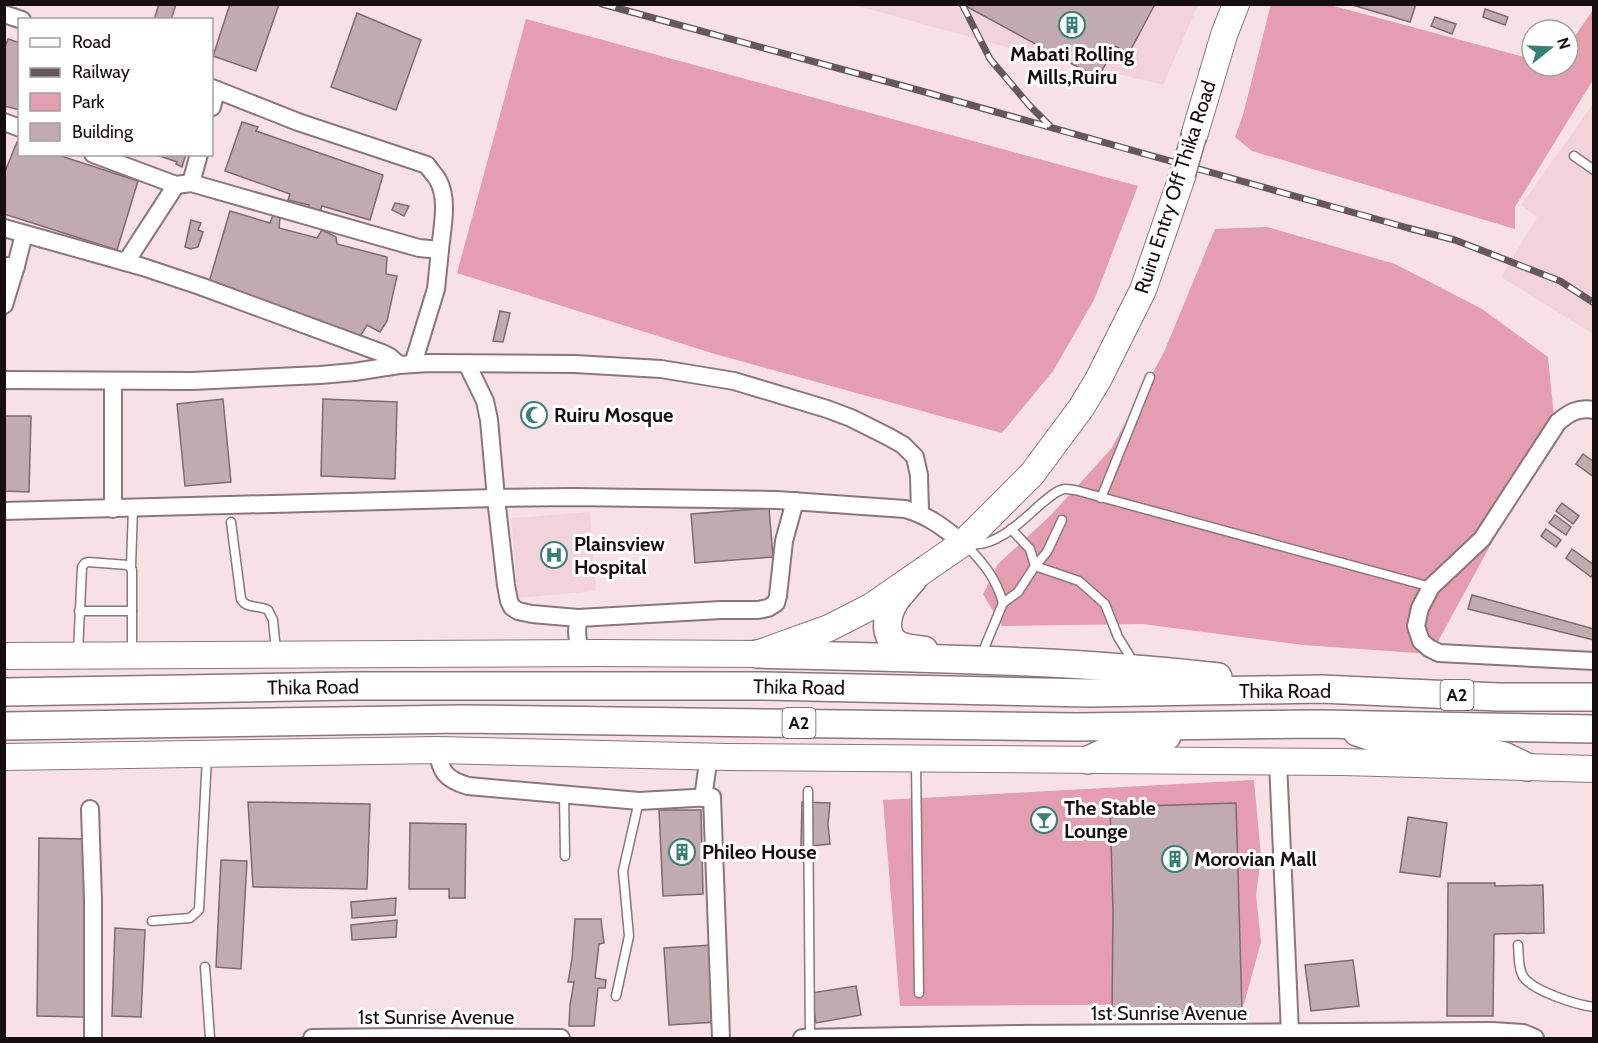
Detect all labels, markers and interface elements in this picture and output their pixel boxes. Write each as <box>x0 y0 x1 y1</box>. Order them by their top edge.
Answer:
building icon: Mabati Rolling Mills,Ruiru <box>1057 10 1087 40</box>
legend <box>18 18 213 156</box>
north arrow <box>1520 18 1580 78</box>
text: Road <box>72 31 111 53</box>
text: N <box>1553 35 1575 52</box>
place label: Mabati Rolling Mills,Ruiru <box>1010 42 1134 89</box>
text: Railway <box>72 61 130 83</box>
street label: Ruiru Entry Off Thika Road <box>1129 78 1221 296</box>
text: Park <box>72 91 105 113</box>
text: Building <box>72 121 134 143</box>
mosque icon: Ruiru Mosque <box>519 400 549 430</box>
place label: Ruiru Mosque <box>554 403 673 427</box>
place label: Plainsview Hospital <box>574 532 665 579</box>
hospital icon: Plainsview Hospital <box>539 540 569 570</box>
street label: Thika Road <box>267 674 359 700</box>
street label: Thika Road <box>753 674 845 700</box>
street label: Thika Road <box>1239 679 1331 703</box>
road number: A2 <box>1440 680 1474 710</box>
road number: A2 <box>782 708 816 738</box>
place label: The Stable Lounge <box>1064 796 1156 843</box>
bar icon: The Stable Lounge <box>1029 805 1059 835</box>
building icon: Phileo House <box>667 837 697 867</box>
place label: Phileo House <box>702 840 817 864</box>
building icon: Morovian Mall <box>1160 844 1190 874</box>
place label: Morovian Mall <box>1194 847 1317 871</box>
street label: 1st Sunrise Avenue <box>1091 1001 1247 1025</box>
street label: 1st Sunrise Avenue <box>358 1005 514 1029</box>

